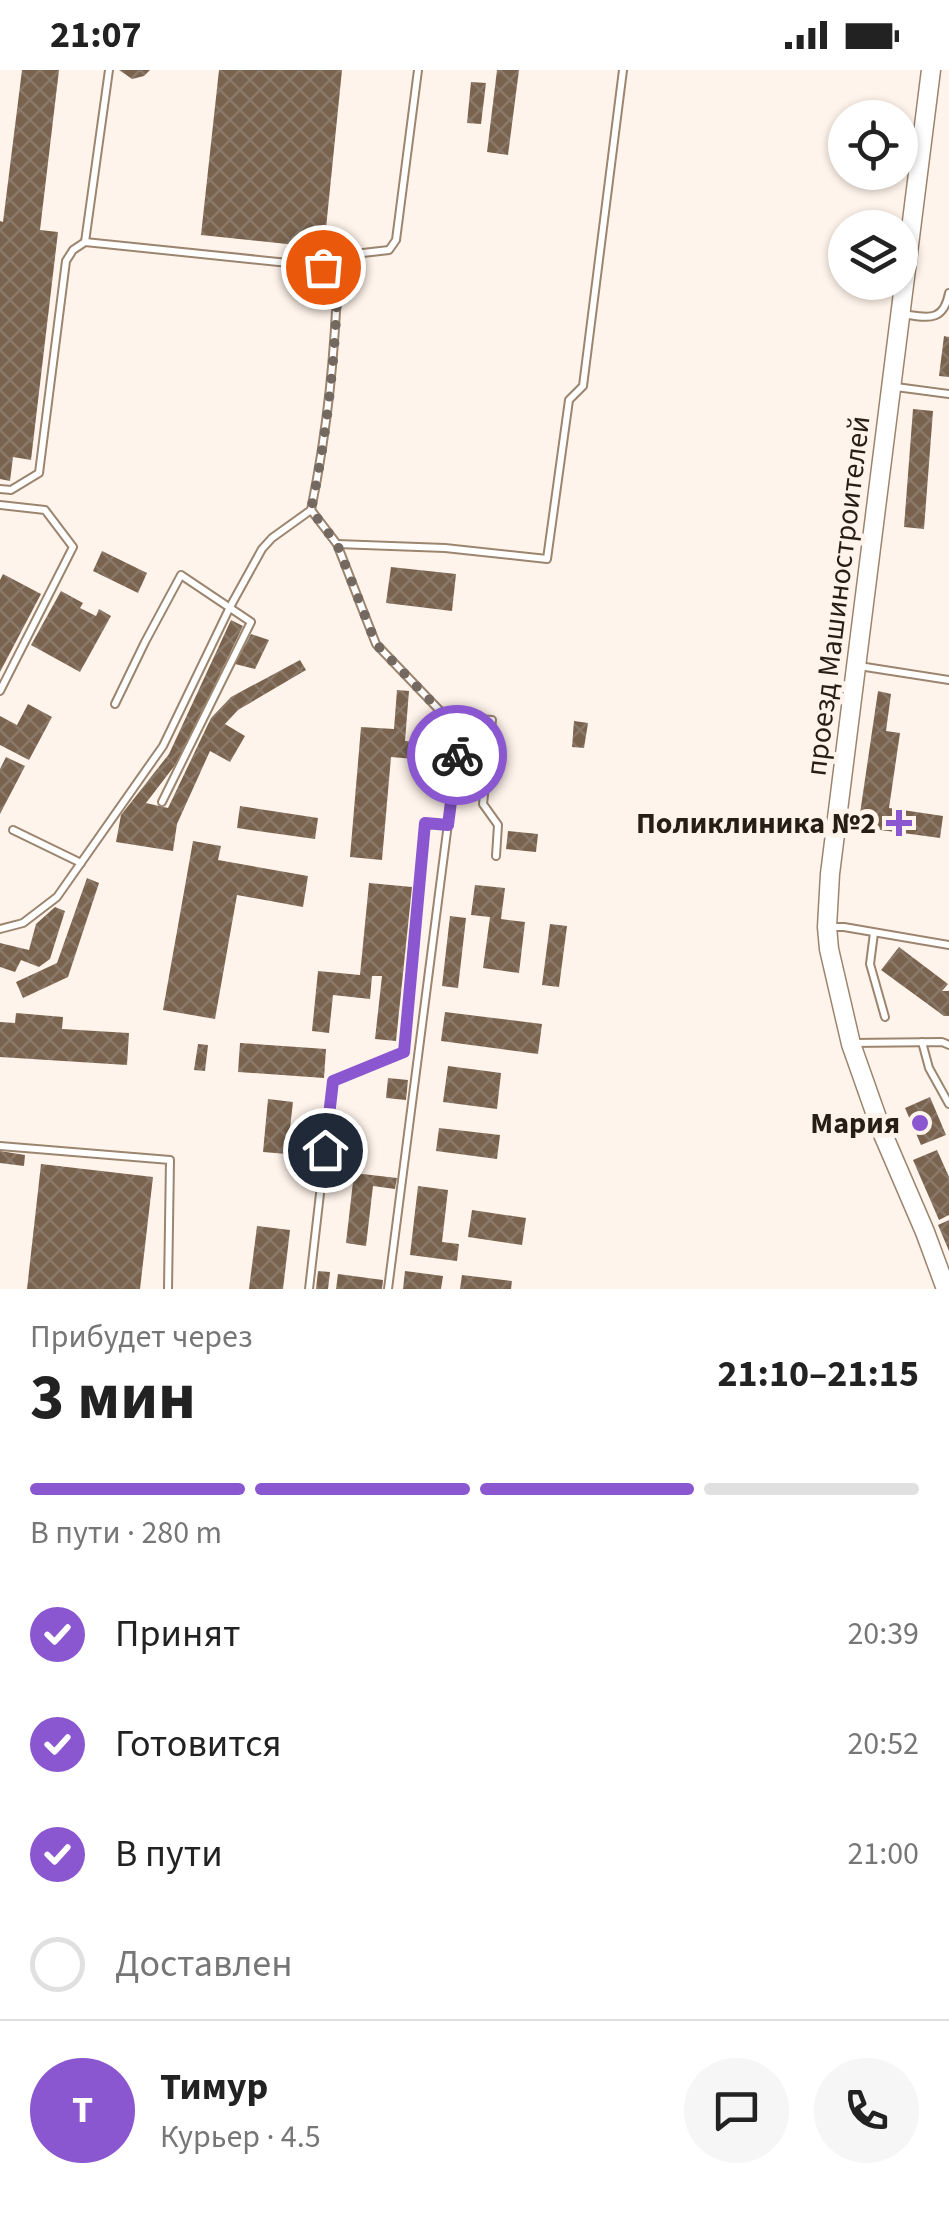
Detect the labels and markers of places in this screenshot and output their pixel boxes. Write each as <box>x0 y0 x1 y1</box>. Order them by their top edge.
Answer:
pin <box>281 225 366 310</box>
place label: Поликлиника №2 <box>636 802 876 845</box>
marker: Поликлиника №2 <box>886 810 912 836</box>
place label: Мария <box>810 1102 900 1145</box>
pin <box>283 1108 368 1193</box>
marker: Мария <box>909 1112 931 1134</box>

